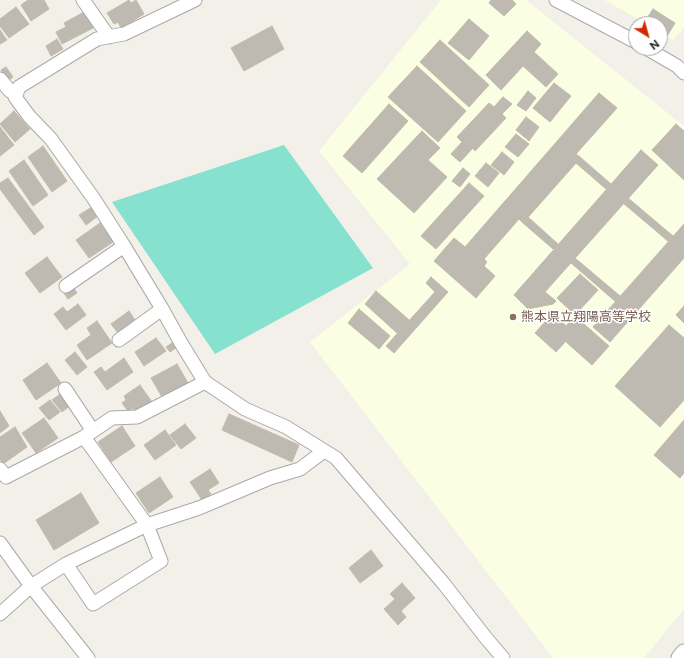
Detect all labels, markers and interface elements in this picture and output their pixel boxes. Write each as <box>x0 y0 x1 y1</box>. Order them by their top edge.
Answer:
north arrow <box>628 16 668 56</box>
text: N <box>648 37 662 52</box>
place label: 熊本県立翔陽高等学校 <box>521 309 651 325</box>
marker: 熊本県立翔陽高等学校 <box>508 312 518 322</box>

